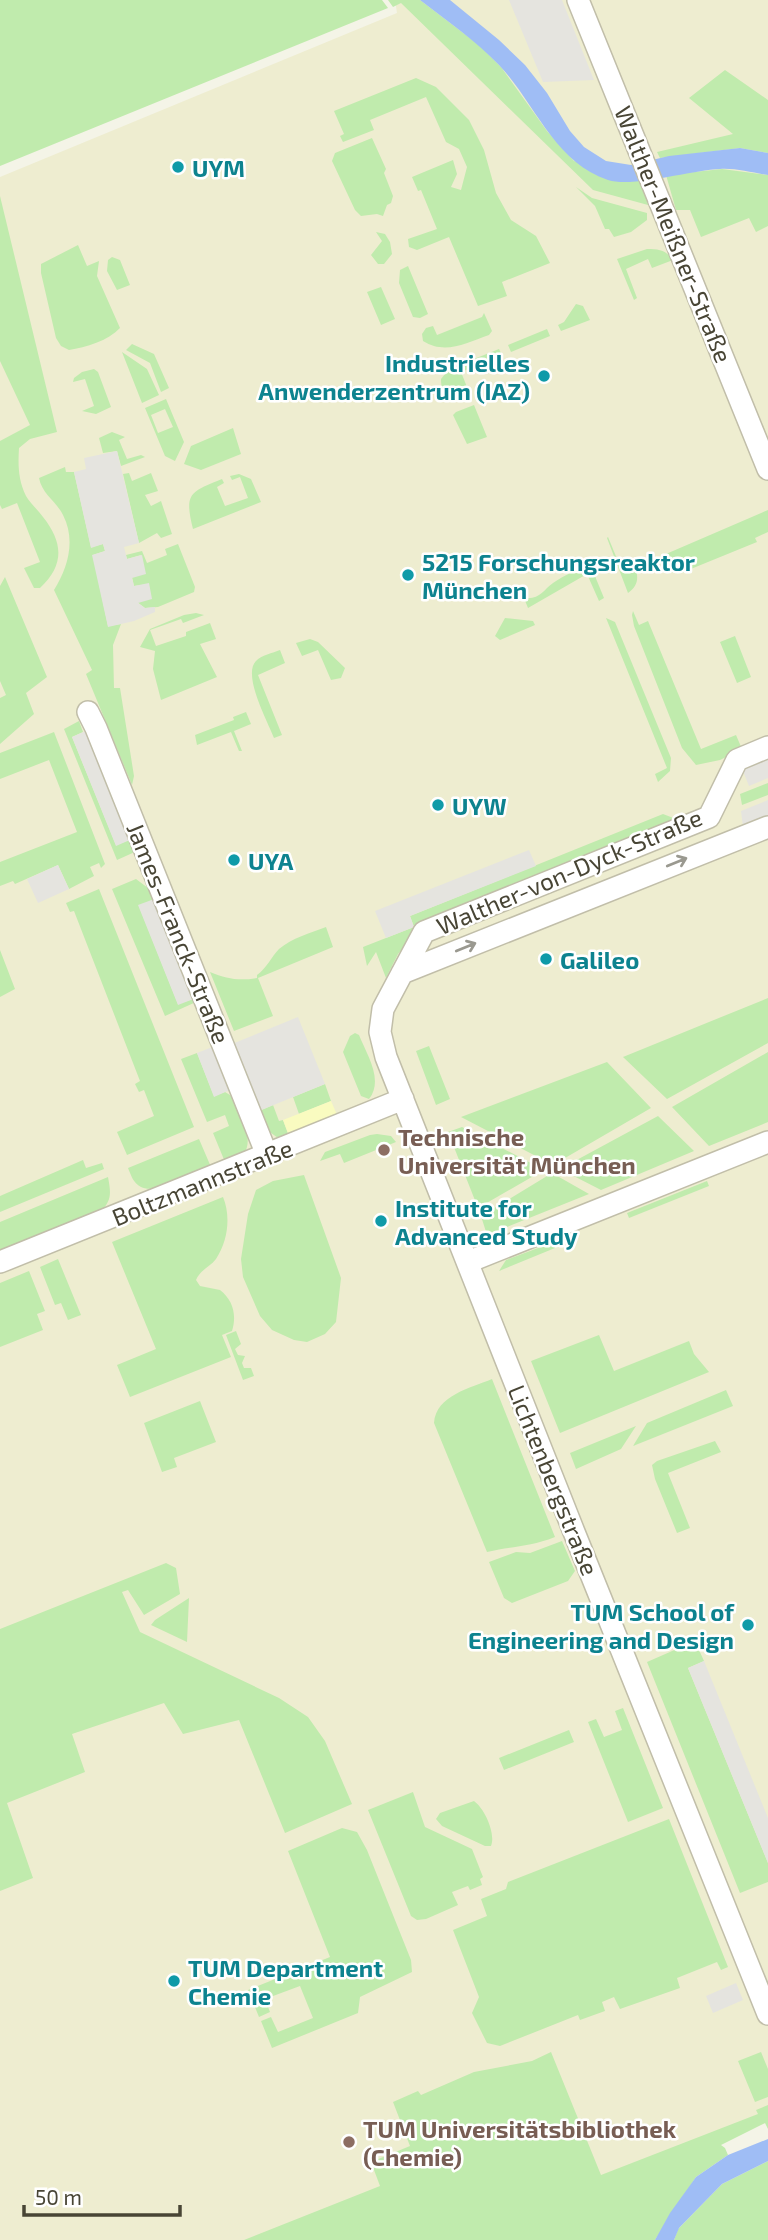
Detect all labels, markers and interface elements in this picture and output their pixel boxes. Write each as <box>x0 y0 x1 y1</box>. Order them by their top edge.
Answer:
street label: Walther-Meißner-Straße <box>609 101 739 367</box>
place label: UYM <box>192 153 245 182</box>
marker: UYM <box>170 159 186 175</box>
place label: Industrielles Anwenderzentrum (IAZ) <box>258 348 530 405</box>
marker: Industrielles Anwenderzentrum (IAZ) <box>536 368 552 384</box>
place label: 5215 Forschungsreaktor München <box>422 547 696 604</box>
marker: 5215 Forschungsreaktor München <box>400 567 416 583</box>
place label: UYW <box>452 791 507 820</box>
marker: UYW <box>430 797 446 813</box>
street label: Walther-von-Dyck-Straße <box>432 802 706 940</box>
street label: James-Franck-Straße <box>121 818 237 1048</box>
place label: UYA <box>248 846 294 875</box>
marker: UYA <box>226 852 242 868</box>
one-way arrow <box>665 855 687 868</box>
one-way arrow <box>454 940 476 953</box>
place label: Galileo <box>560 945 639 974</box>
marker: Galileo <box>538 951 554 967</box>
place label: Technische Universität München <box>398 1122 636 1179</box>
street label: Boltzmannstraße <box>107 1133 297 1231</box>
marker: Technische Universität München <box>376 1142 392 1158</box>
place label: Institute for Advanced Study <box>395 1193 578 1250</box>
marker: Institute for Advanced Study <box>373 1213 389 1229</box>
street label: Lichtenbergstraße <box>503 1381 605 1579</box>
place label: TUM School of Engineering and Design <box>468 1597 735 1654</box>
marker: TUM School of Engineering and Design <box>740 1617 756 1633</box>
place label: TUM Department Chemie <box>188 1953 383 2010</box>
marker: TUM Department Chemie <box>166 1973 182 1989</box>
place label: TUM Universitätsbibliothek (Chemie) <box>363 2114 677 2171</box>
marker: TUM Universitätsbibliothek (Chemie) <box>341 2134 357 2150</box>
scale bar <box>24 2174 180 2218</box>
text: 50 m <box>35 2184 82 2209</box>

